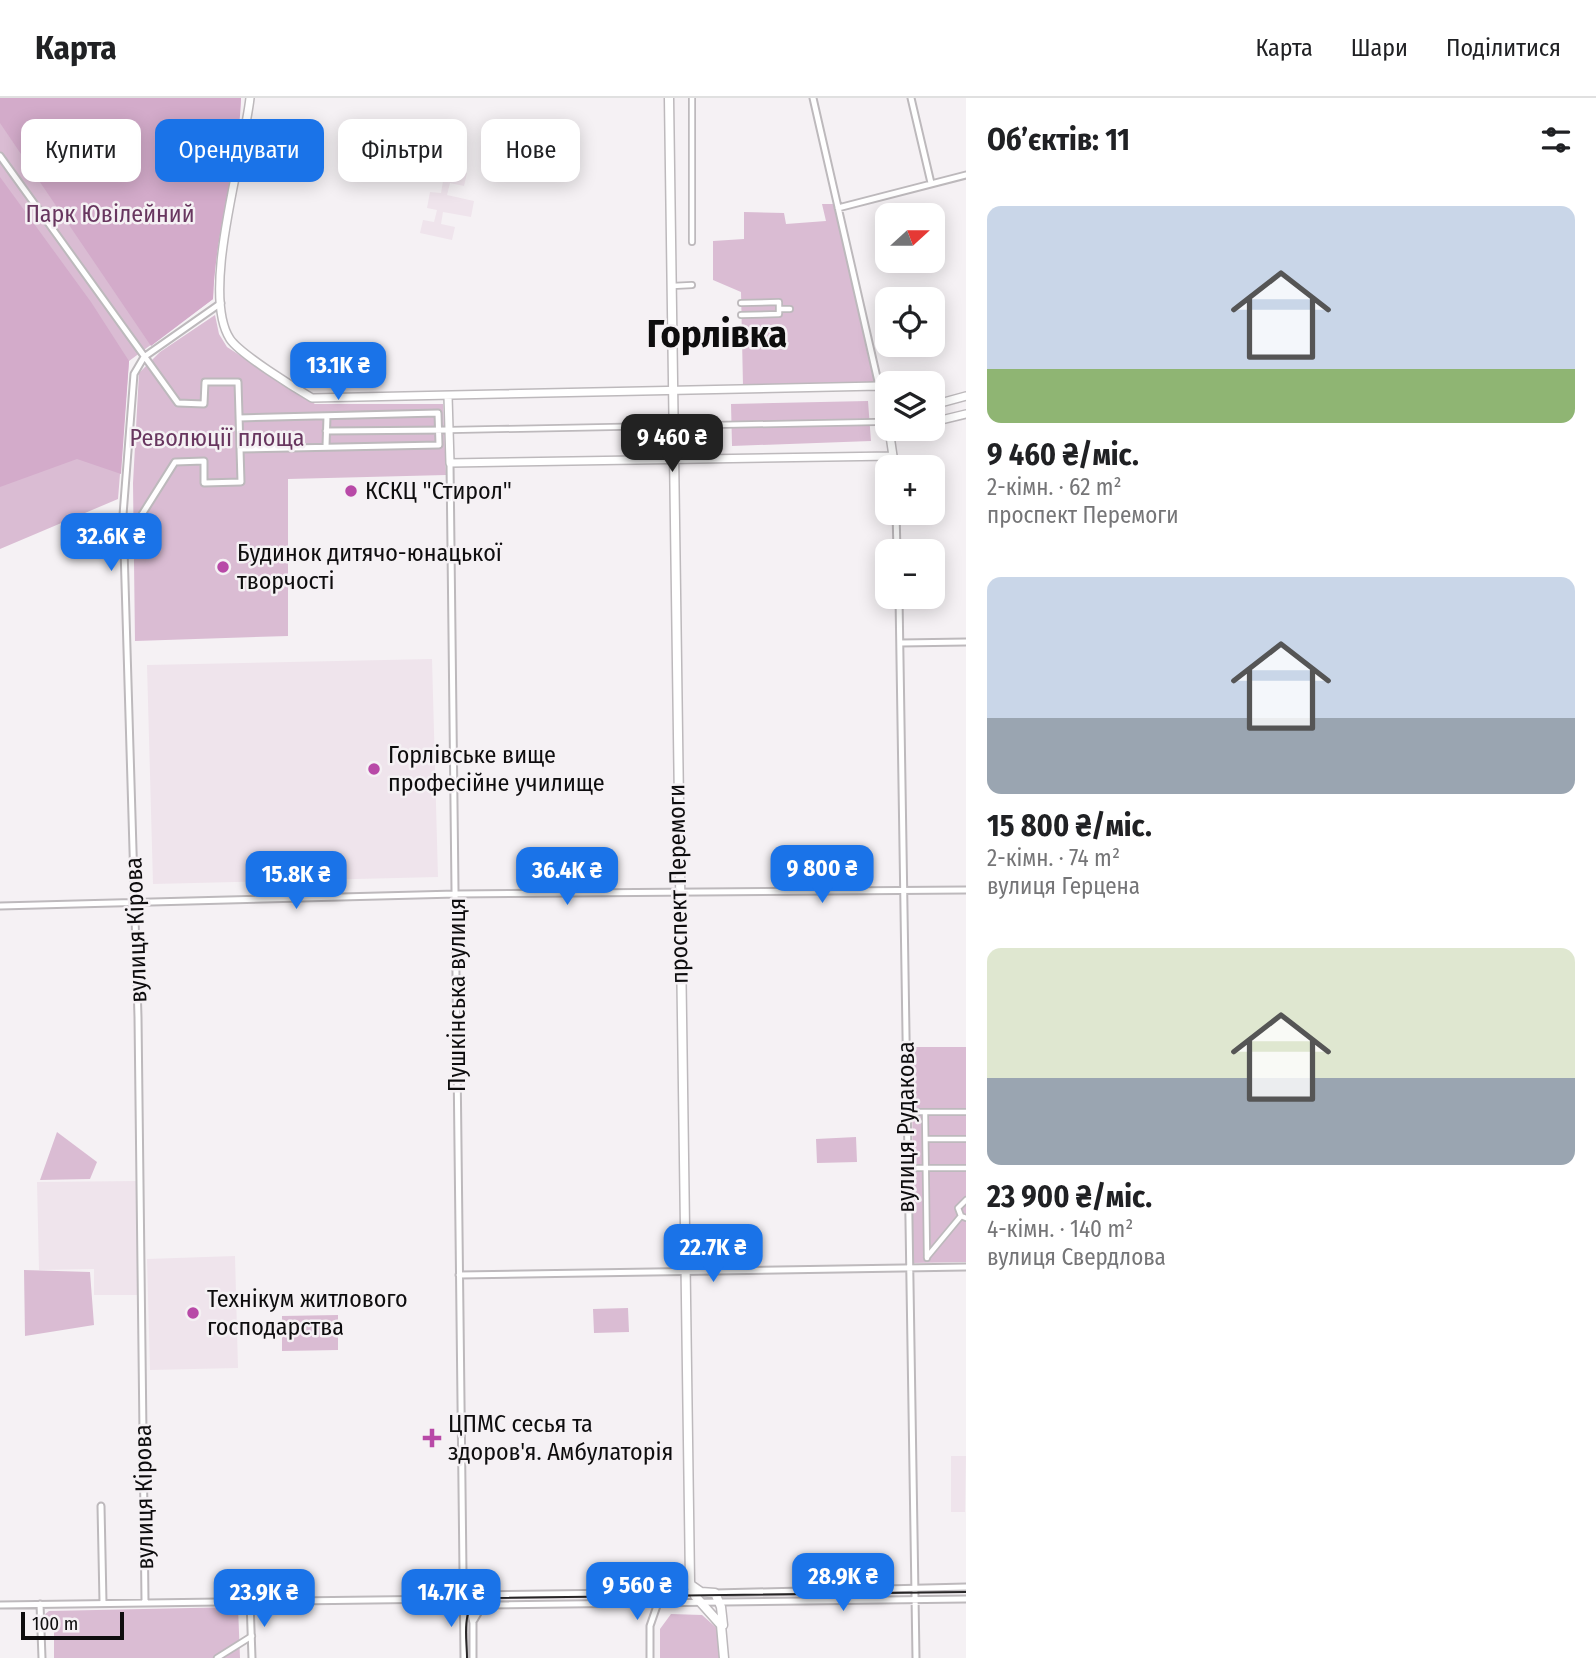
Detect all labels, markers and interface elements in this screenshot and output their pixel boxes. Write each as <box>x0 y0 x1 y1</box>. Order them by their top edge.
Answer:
text: Карта <box>35 28 117 68</box>
text: Карта <box>1255 34 1313 62</box>
text: Шари <box>1351 34 1408 62</box>
text: Поділитися <box>1446 34 1561 62</box>
chip: Купити <box>21 119 141 182</box>
chip: Орендувати <box>155 119 324 182</box>
chip: Фільтри <box>338 119 467 182</box>
chip: Нове <box>481 119 580 182</box>
icon: filters <box>1537 121 1575 159</box>
text: Об’єктів: 11 <box>987 122 1130 158</box>
park label: Парк Ювілейний <box>25 200 195 228</box>
north arrow <box>875 203 945 273</box>
map controls <box>875 203 945 609</box>
icon: home <box>1218 252 1344 378</box>
button: locate <box>875 287 945 357</box>
district label: Горлівка <box>647 311 787 357</box>
pin: 13.1K ₴ <box>273 342 403 402</box>
text: 13.1K ₴ <box>306 351 370 379</box>
button: layers <box>875 371 945 441</box>
pin: 9 460 ₴ <box>607 414 737 474</box>
text: 9 460 ₴ <box>637 423 707 451</box>
park label: Революції площа <box>130 424 304 452</box>
text: 9 460 ₴/міс. <box>987 437 1139 473</box>
button: + <box>875 455 945 525</box>
text: 2-кімн. · 62 m² <box>987 473 1122 501</box>
place label: КСКЦ "Стирол" <box>365 477 512 505</box>
marker: КСКЦ "Стирол" <box>343 483 359 499</box>
text: проспект Перемоги <box>987 501 1179 529</box>
pin: 32.6K ₴ <box>46 514 176 573</box>
text: 32.6K ₴ <box>77 522 145 550</box>
place label: Будинок дитячо-юнацької творчості <box>237 539 503 595</box>
button: − <box>875 539 945 609</box>
marker: Будинок дитячо-юнацької творчості <box>215 559 231 575</box>
icon: home <box>1218 623 1344 749</box>
place label: Горлівське вище професійне училище <box>388 741 605 797</box>
marker: Горлівське вище професійне училище <box>366 761 382 777</box>
street label: проспект Перемоги <box>662 784 694 984</box>
text: 15 800 ₴/міс. <box>987 808 1152 844</box>
text: 2-кімн. · 74 m² <box>987 844 1120 872</box>
pin: 9 800 ₴ <box>757 846 887 905</box>
pin: 36.4K ₴ <box>502 848 632 907</box>
pin: 15.8K ₴ <box>231 852 361 911</box>
text: 9 800 ₴ <box>787 854 857 882</box>
text: 36.4K ₴ <box>532 856 602 884</box>
street label: вулиця Кірова <box>119 857 153 1003</box>
text: 15.8K ₴ <box>262 860 330 888</box>
text: вулиця Герцена <box>987 872 1140 900</box>
street label: Пушкінська вулиця <box>443 898 471 1092</box>
icon: home <box>1218 994 1344 1120</box>
street label: вулиця Рудакова <box>892 1041 920 1213</box>
text: 23 900 ₴/міс. <box>987 1179 1152 1215</box>
text: 4-кімн. · 140 m² <box>987 1215 1133 1243</box>
pin: 22.7K ₴ <box>648 1224 778 1284</box>
text: 22.7K ₴ <box>680 1233 746 1261</box>
text: вулиця Свердлова <box>987 1243 1166 1271</box>
place label: Технікум житлового господарства <box>207 1285 408 1341</box>
marker: Технікум житлового господарства <box>185 1305 201 1321</box>
place label: ЦПМС сесья та здоров'я. Амбулаторія <box>448 1410 673 1466</box>
street label: вулиця Кірова <box>129 1424 159 1570</box>
marker: ЦПМС сесья та здоров'я. Амбулаторія <box>422 1428 442 1448</box>
pin: 28.9K ₴ <box>778 1554 908 1613</box>
pin: 9 560 ₴ <box>572 1562 702 1622</box>
text: 28.9K ₴ <box>808 1562 878 1590</box>
pin: 23.9K ₴ <box>199 1570 329 1629</box>
pin: 14.7K ₴ <box>386 1570 516 1629</box>
text: 9 560 ₴ <box>602 1571 672 1599</box>
text: 23.9K ₴ <box>230 1578 298 1606</box>
text: 14.7K ₴ <box>418 1578 484 1606</box>
scale bar <box>21 1609 124 1641</box>
text: 100 m <box>32 1612 78 1635</box>

